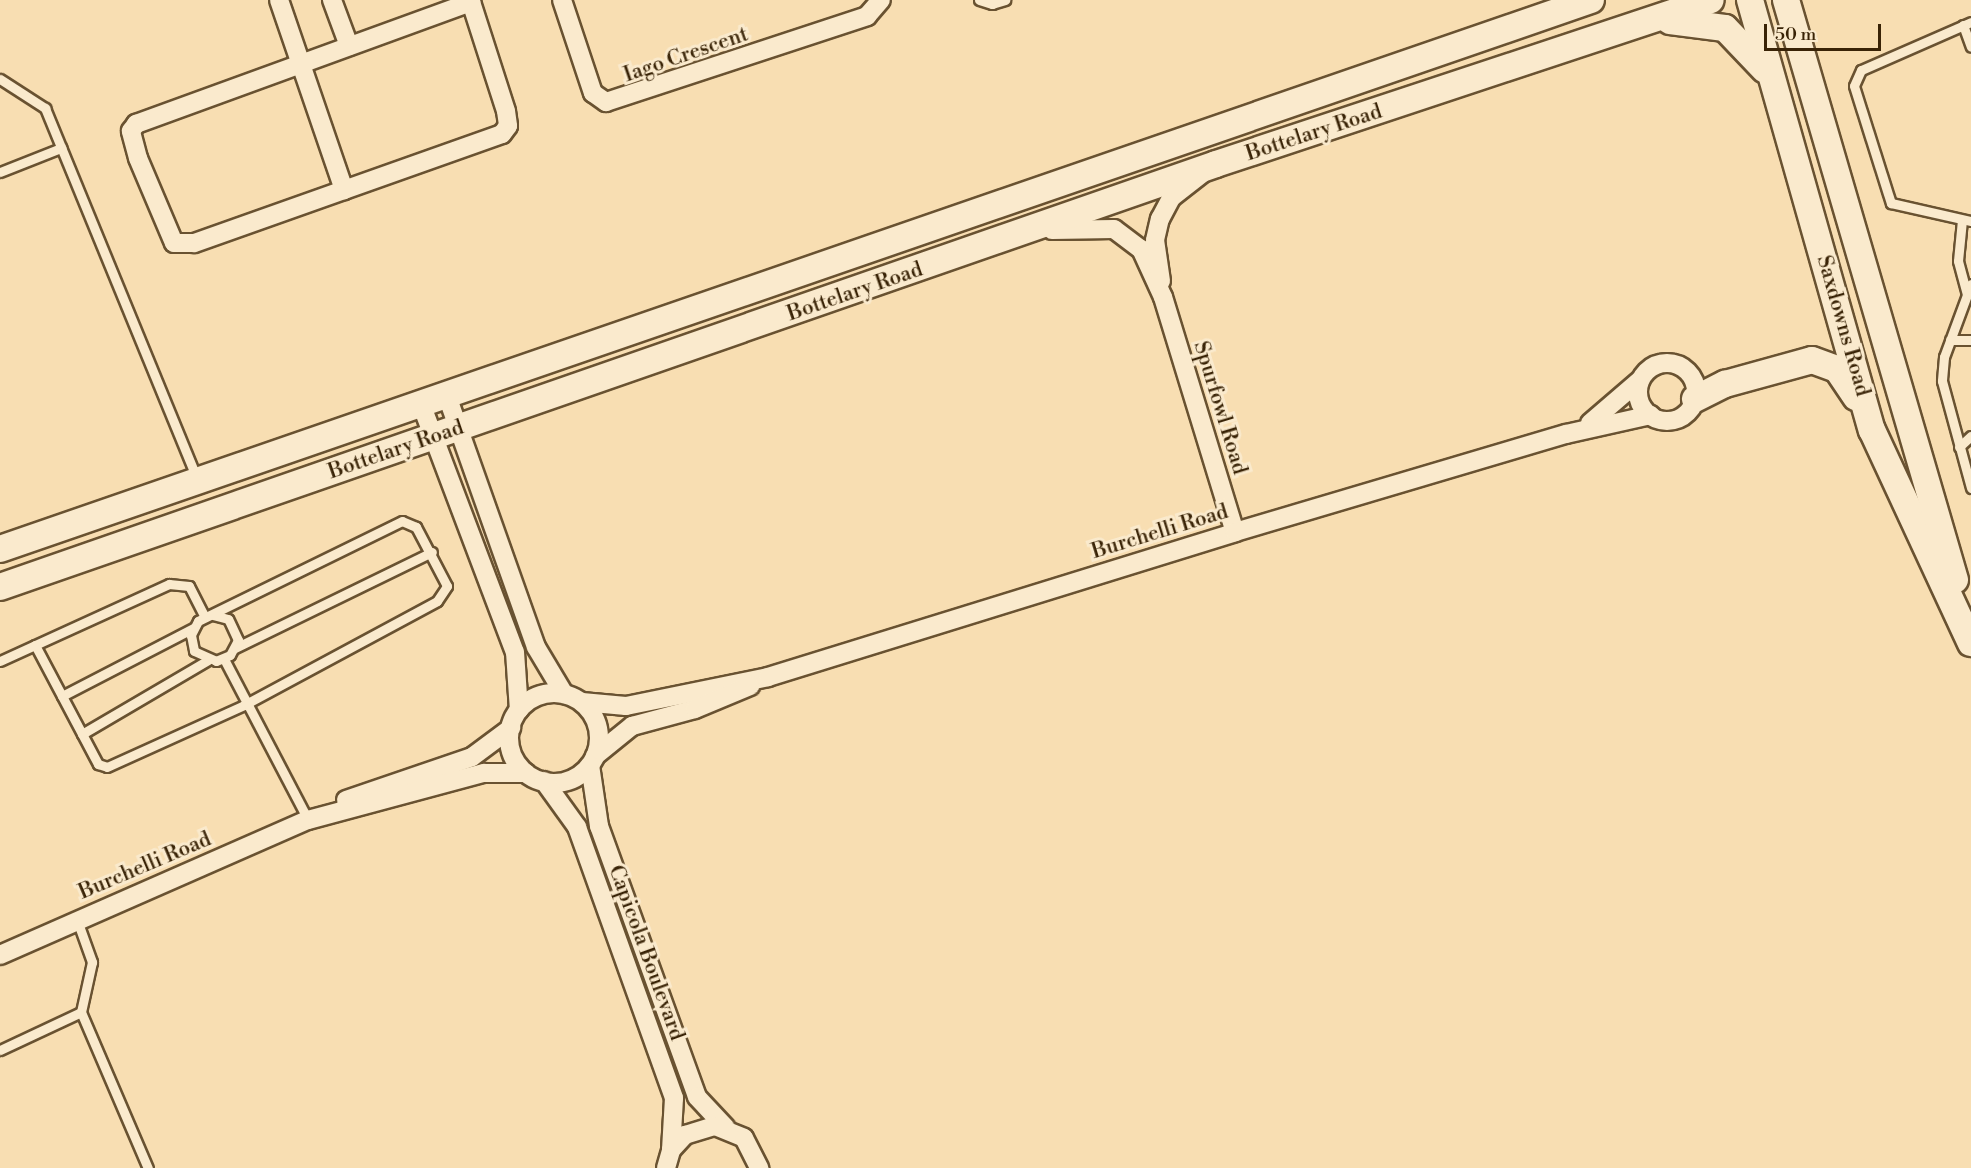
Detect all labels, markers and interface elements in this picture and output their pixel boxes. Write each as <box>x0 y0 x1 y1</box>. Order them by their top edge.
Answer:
scale bar <box>1767 12 1884 50</box>
street label: Iago Crescent <box>620 22 752 88</box>
text: 50 m <box>1775 23 1816 46</box>
street label: Bottelary Road <box>1243 99 1385 167</box>
street label: Saxdowns Road <box>1811 253 1875 399</box>
street label: Bottelary Road <box>784 257 926 327</box>
street label: Spurfowl Road <box>1188 338 1252 478</box>
street label: Bottelary Road <box>325 415 467 485</box>
street label: Burchelli Road <box>1089 499 1231 565</box>
street label: Burchelli Road <box>75 827 215 905</box>
street label: Capicola Boulevard <box>603 862 689 1044</box>

